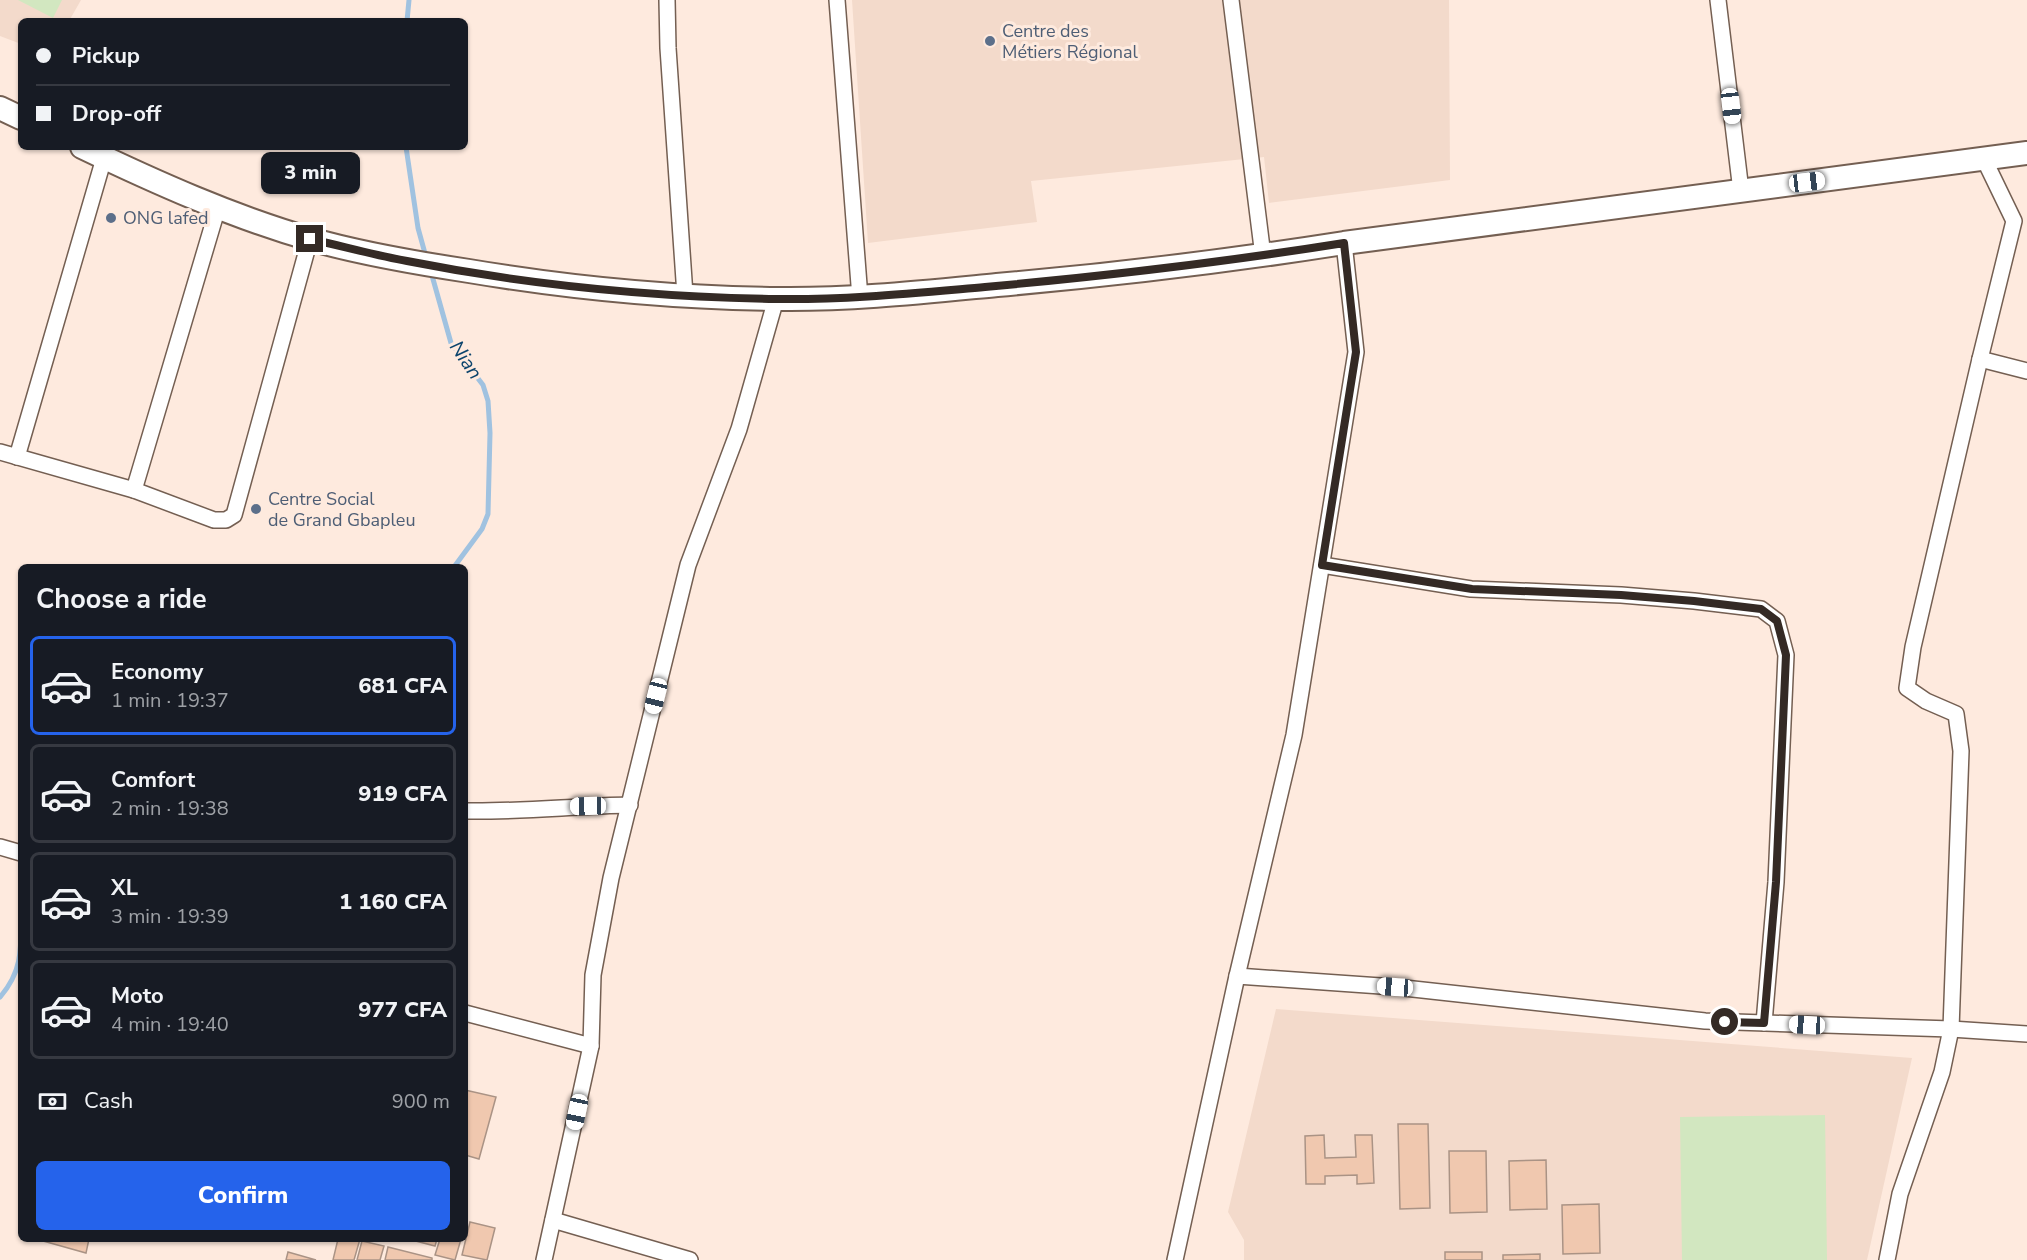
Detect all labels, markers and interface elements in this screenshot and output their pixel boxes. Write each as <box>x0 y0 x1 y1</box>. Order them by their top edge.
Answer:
place label: Centre des Métiers Régional <box>1002 19 1139 64</box>
marker: Centre des Métiers Régional <box>983 34 997 48</box>
text: Pickup <box>72 41 140 71</box>
car <box>1720 87 1742 125</box>
text: Drop-off <box>72 99 161 129</box>
callout: 3 min <box>260 152 360 194</box>
text: 3 min <box>284 159 337 186</box>
car <box>1788 171 1826 193</box>
place label: ONG lafed <box>123 206 209 230</box>
marker: ONG lafed <box>104 211 118 225</box>
route end <box>296 225 323 252</box>
water label: Nian <box>443 335 489 385</box>
place label: Centre Social de Grand Gbapleu <box>268 487 416 532</box>
marker: Centre Social de Grand Gbapleu <box>249 502 263 516</box>
text: Choose a ride <box>36 581 207 618</box>
text: Economy <box>111 657 203 687</box>
icon: car <box>39 659 93 713</box>
text: 681 CFA <box>358 671 447 701</box>
car <box>643 676 669 716</box>
text: 1 min · 19:37 <box>111 687 229 714</box>
text: Comfort <box>111 765 195 795</box>
icon: car <box>39 767 93 821</box>
text: 919 CFA <box>358 779 447 809</box>
text: 2 min · 19:38 <box>111 795 229 822</box>
car <box>570 797 606 815</box>
text: XL <box>111 873 138 903</box>
icon: car <box>39 875 93 929</box>
text: 1 160 CFA <box>339 887 447 917</box>
text: 3 min · 19:39 <box>111 903 229 930</box>
car <box>1376 977 1414 997</box>
text: Moto <box>111 981 164 1011</box>
icon: car <box>39 983 93 1037</box>
text: 977 CFA <box>358 995 447 1025</box>
route start <box>1711 1008 1738 1035</box>
text: 4 min · 19:40 <box>111 1011 229 1038</box>
car <box>1789 1015 1825 1035</box>
icon: cash <box>36 1085 69 1118</box>
text: Cash <box>84 1086 133 1116</box>
text: 900 m <box>392 1088 450 1115</box>
car <box>564 1093 590 1131</box>
button: Confirm <box>36 1161 450 1230</box>

